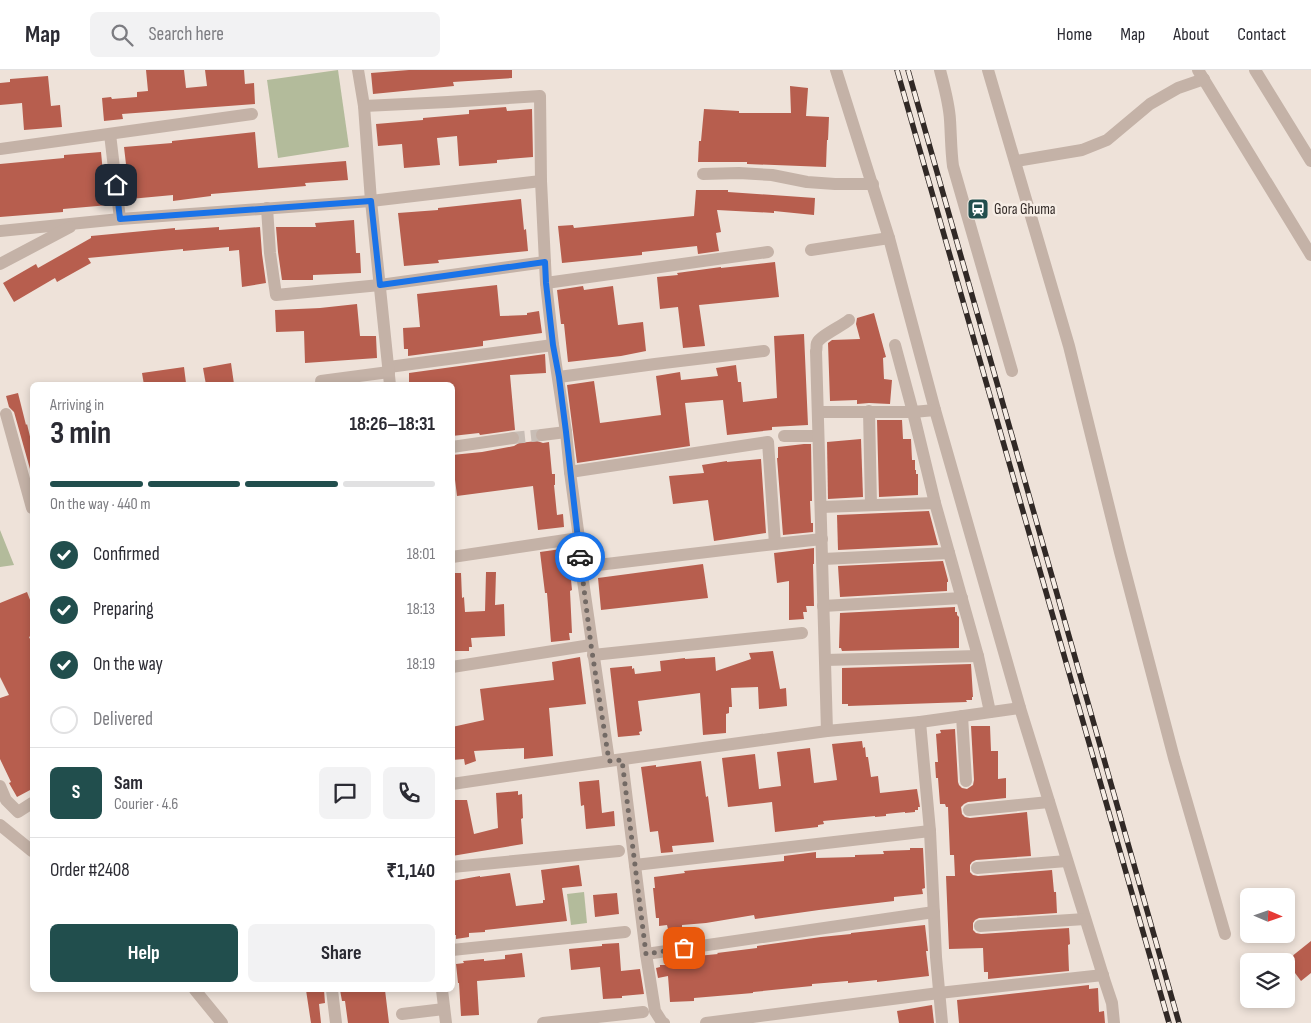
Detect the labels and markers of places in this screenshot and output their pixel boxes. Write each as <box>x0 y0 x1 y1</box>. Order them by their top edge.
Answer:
pin <box>95 164 137 206</box>
station icon: Gora Ghuma <box>966 197 990 221</box>
place label: Gora Ghuma <box>994 200 1056 219</box>
pin <box>663 927 705 969</box>

